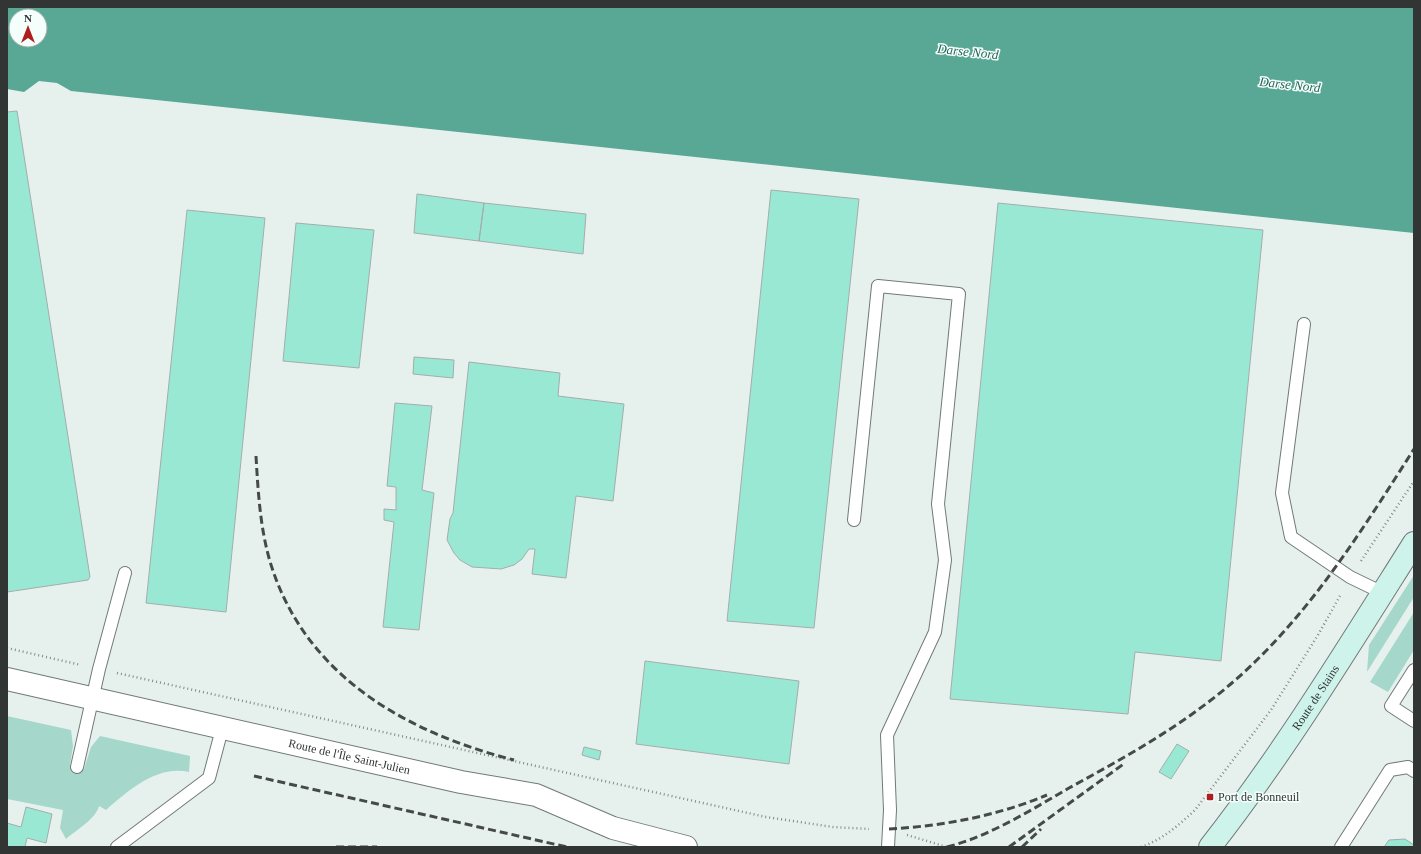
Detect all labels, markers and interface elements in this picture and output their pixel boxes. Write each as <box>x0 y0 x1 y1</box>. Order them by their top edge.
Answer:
north arrow <box>8 8 48 48</box>
text: N <box>24 12 32 24</box>
water label: Darse Nord <box>936 41 1000 62</box>
water label: Darse Nord <box>1258 74 1322 95</box>
street label: Route de Stains <box>1289 662 1342 733</box>
street label: Route de l'Île Saint-Julien <box>287 736 412 777</box>
place label: Port de Bonneuil <box>1218 790 1300 804</box>
marker: Port de Bonneuil <box>1205 792 1215 802</box>

